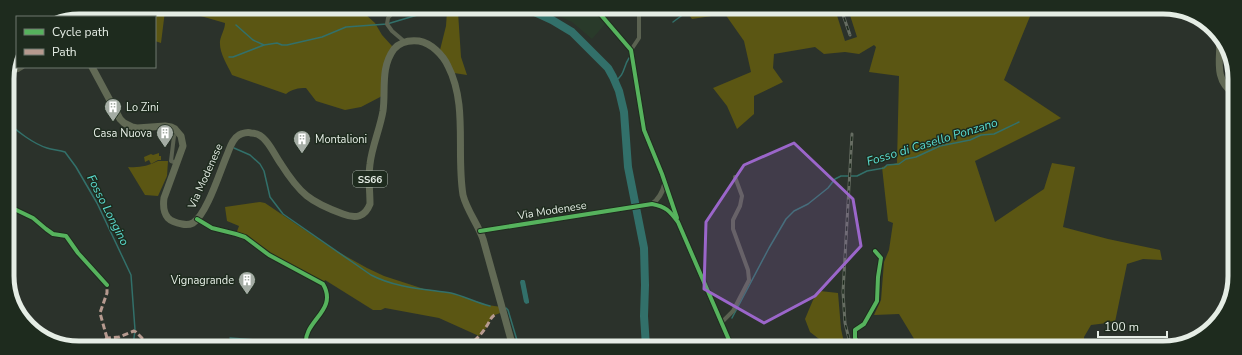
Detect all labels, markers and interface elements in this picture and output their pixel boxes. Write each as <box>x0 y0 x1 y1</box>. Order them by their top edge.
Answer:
legend <box>16 16 156 68</box>
text: Cycle path <box>52 24 109 40</box>
text: Path <box>52 44 77 60</box>
building icon: Lo Zini <box>103 97 123 122</box>
place label: Lo Zini <box>126 100 159 115</box>
water label: Fosso di Casello Ponzano <box>864 114 1000 170</box>
building icon: Casa Nuova <box>155 123 175 148</box>
place label: Casa Nuova <box>93 126 152 141</box>
building icon: Montalioni <box>292 129 312 154</box>
place label: Montalioni <box>315 132 367 147</box>
street label: Via Modenese <box>184 141 227 212</box>
road number: SS66 <box>353 171 387 187</box>
water label: Fosso Longino <box>83 172 133 248</box>
street label: Via Modenese <box>515 198 588 224</box>
building icon: Vignagrande <box>237 270 257 295</box>
place label: Vignagrande <box>170 273 234 288</box>
scale bar <box>1098 313 1167 339</box>
text: 100 m <box>1104 319 1139 335</box>

